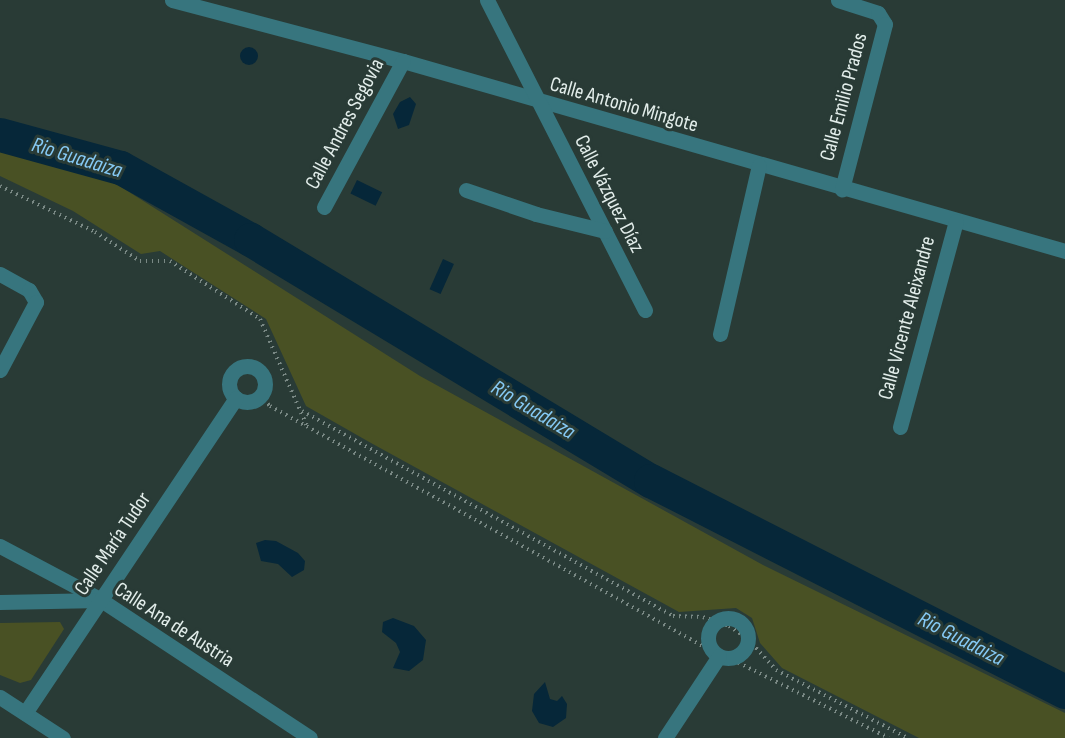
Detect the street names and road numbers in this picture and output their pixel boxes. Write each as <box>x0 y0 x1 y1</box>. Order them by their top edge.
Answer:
street label: Calle Emilio Prados <box>815 30 873 164</box>
street label: Calle Andres Segovia <box>300 54 390 194</box>
street label: Calle Antonio Mingote <box>547 72 701 138</box>
street label: Calle Vázquez Díaz <box>569 131 649 257</box>
street label: Calle Vicente Aleixandre <box>873 234 941 402</box>
street label: Calle María Tudor <box>69 488 157 600</box>
street label: Calle Ana de Austria <box>109 577 239 673</box>

